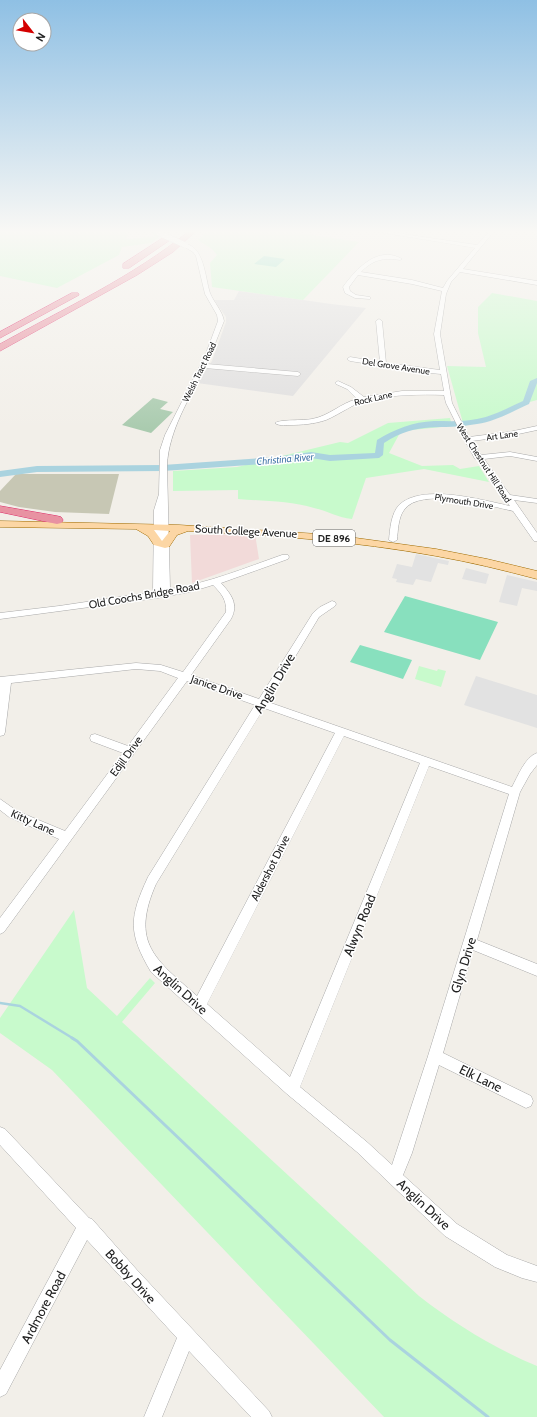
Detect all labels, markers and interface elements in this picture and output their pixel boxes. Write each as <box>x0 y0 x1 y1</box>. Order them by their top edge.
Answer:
north arrow <box>12 12 52 52</box>
text: N <box>33 30 49 44</box>
street label: Welsh Tract Road <box>180 340 218 404</box>
street label: Del Grove Avenue <box>361 355 431 377</box>
street label: Rock Lane <box>353 388 394 408</box>
street label: West Chestnut Hill Road <box>454 421 514 505</box>
street label: Art Lane <box>485 427 519 443</box>
water label: Christina River <box>256 450 315 468</box>
street label: Plymouth Drive <box>434 491 495 511</box>
street label: South College Avenue <box>195 521 298 541</box>
road number: DE 896 <box>313 530 355 546</box>
street label: Old Coochs Bridge Road <box>88 578 200 612</box>
street label: Anglin Drive <box>250 650 298 716</box>
street label: Janice Drive <box>188 671 245 703</box>
street label: Edjil Drive <box>107 733 146 779</box>
street label: Kitty Lane <box>9 806 58 838</box>
street label: Aldershot Drive <box>247 833 293 903</box>
street label: Alwyn Road <box>339 892 379 958</box>
street label: Glyn Drive <box>447 935 479 995</box>
street label: Anglin Drive <box>151 961 211 1018</box>
street label: Elk Lane <box>457 1061 505 1095</box>
street label: Anglin Drive <box>394 1175 454 1233</box>
street label: Bobby Drive <box>102 1245 160 1307</box>
street label: Ardmore Road <box>17 1268 69 1346</box>

